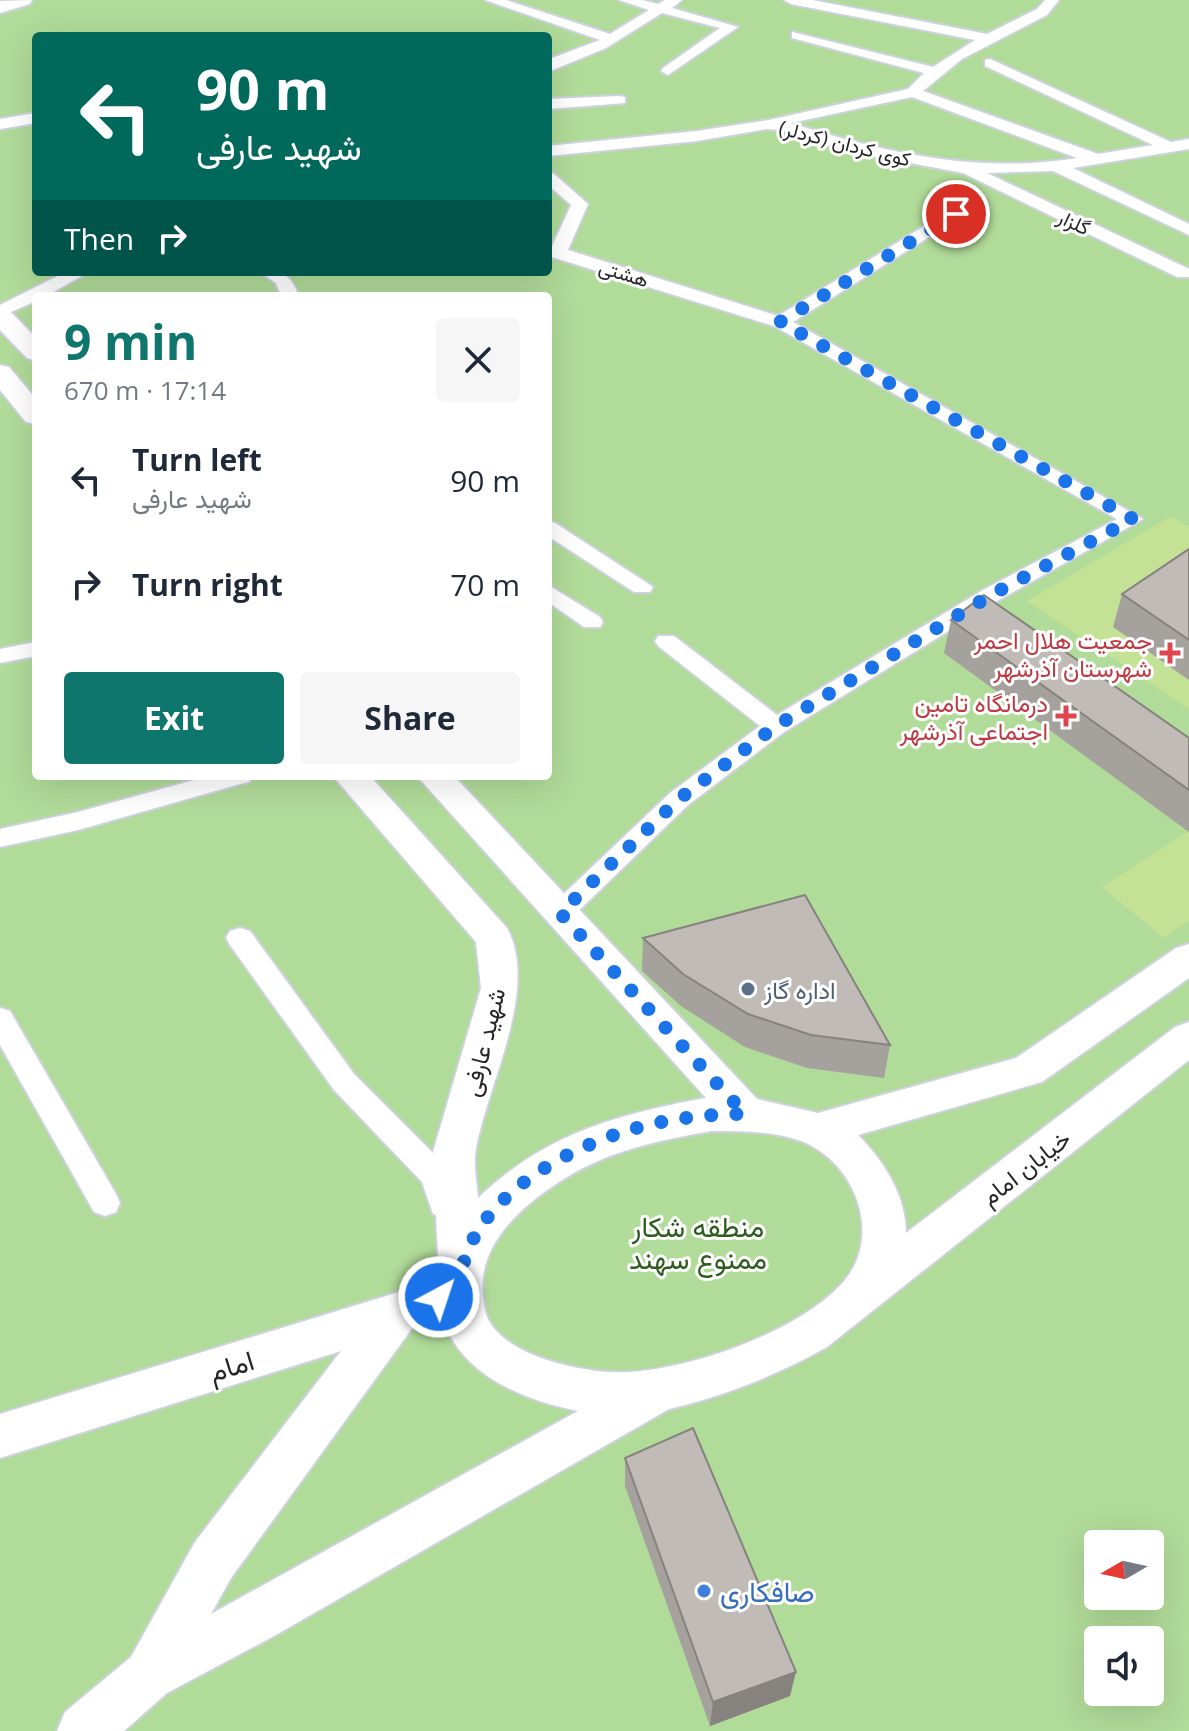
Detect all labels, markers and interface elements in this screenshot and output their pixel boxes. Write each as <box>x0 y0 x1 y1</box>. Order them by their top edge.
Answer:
text: 90 m <box>196 50 330 126</box>
icon: left <box>64 64 168 168</box>
street label: کوی کردان (کردلر) <box>776 114 914 172</box>
text: شهید عارفی <box>196 122 362 171</box>
pin <box>922 180 990 248</box>
icon: arrive <box>934 192 978 236</box>
street label: گلزار <box>1052 202 1095 241</box>
icon: right <box>150 216 194 260</box>
text: Then <box>64 218 134 259</box>
street label: هشتی <box>596 253 652 293</box>
text: 9 min <box>64 309 197 374</box>
button: close <box>436 318 520 402</box>
text: 670 m · 17:14 <box>64 372 226 408</box>
text: Turn left <box>132 439 262 480</box>
icon: left <box>64 458 108 502</box>
text: 90 m <box>450 460 520 501</box>
text: شهید عارفی <box>132 480 252 516</box>
icon: right <box>64 562 108 606</box>
text: Turn right <box>132 564 283 605</box>
text: 70 m <box>450 564 520 605</box>
place label: جمعیت هلال احمر شهرستان آذرشهر <box>973 623 1152 684</box>
marker: جمعیت هلال احمر شهرستان آذرشهر <box>1159 642 1181 664</box>
button: Exit <box>64 672 284 764</box>
button: Share <box>300 672 520 764</box>
place label: درمانگاه تامین اجتماعی آذرشهر <box>899 686 1048 747</box>
marker: درمانگاه تامین اجتماعی آذرشهر <box>1055 705 1077 727</box>
place label: اداره گاز <box>763 973 836 1006</box>
marker: اداره گاز <box>739 980 757 998</box>
street label: شهید عارفی <box>454 984 512 1100</box>
street label: خیابان امام <box>973 1121 1077 1213</box>
park label: منطقه شکار ممنوع سهند <box>629 1207 767 1278</box>
position arrow <box>397 1255 481 1339</box>
street label: امام <box>204 1340 259 1391</box>
north arrow <box>1084 1530 1164 1610</box>
map controls <box>1084 1530 1164 1706</box>
place label: صافکاری <box>720 1572 815 1610</box>
marker: صافکاری <box>695 1582 713 1600</box>
button: sound <box>1084 1626 1164 1706</box>

